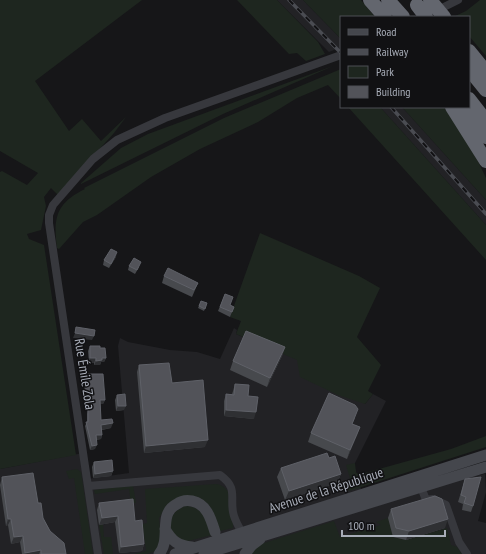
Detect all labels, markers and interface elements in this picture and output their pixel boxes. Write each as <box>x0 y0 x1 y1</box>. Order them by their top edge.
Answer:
legend <box>340 16 470 108</box>
text: Road <box>376 24 396 39</box>
text: Railway <box>376 44 409 59</box>
text: Park <box>376 64 394 79</box>
text: Building <box>376 84 411 99</box>
street label: Rue Émile Zola <box>70 337 100 411</box>
street label: Avenue de la République <box>266 463 386 517</box>
scale bar <box>342 512 445 538</box>
text: 100 m <box>348 518 375 533</box>

